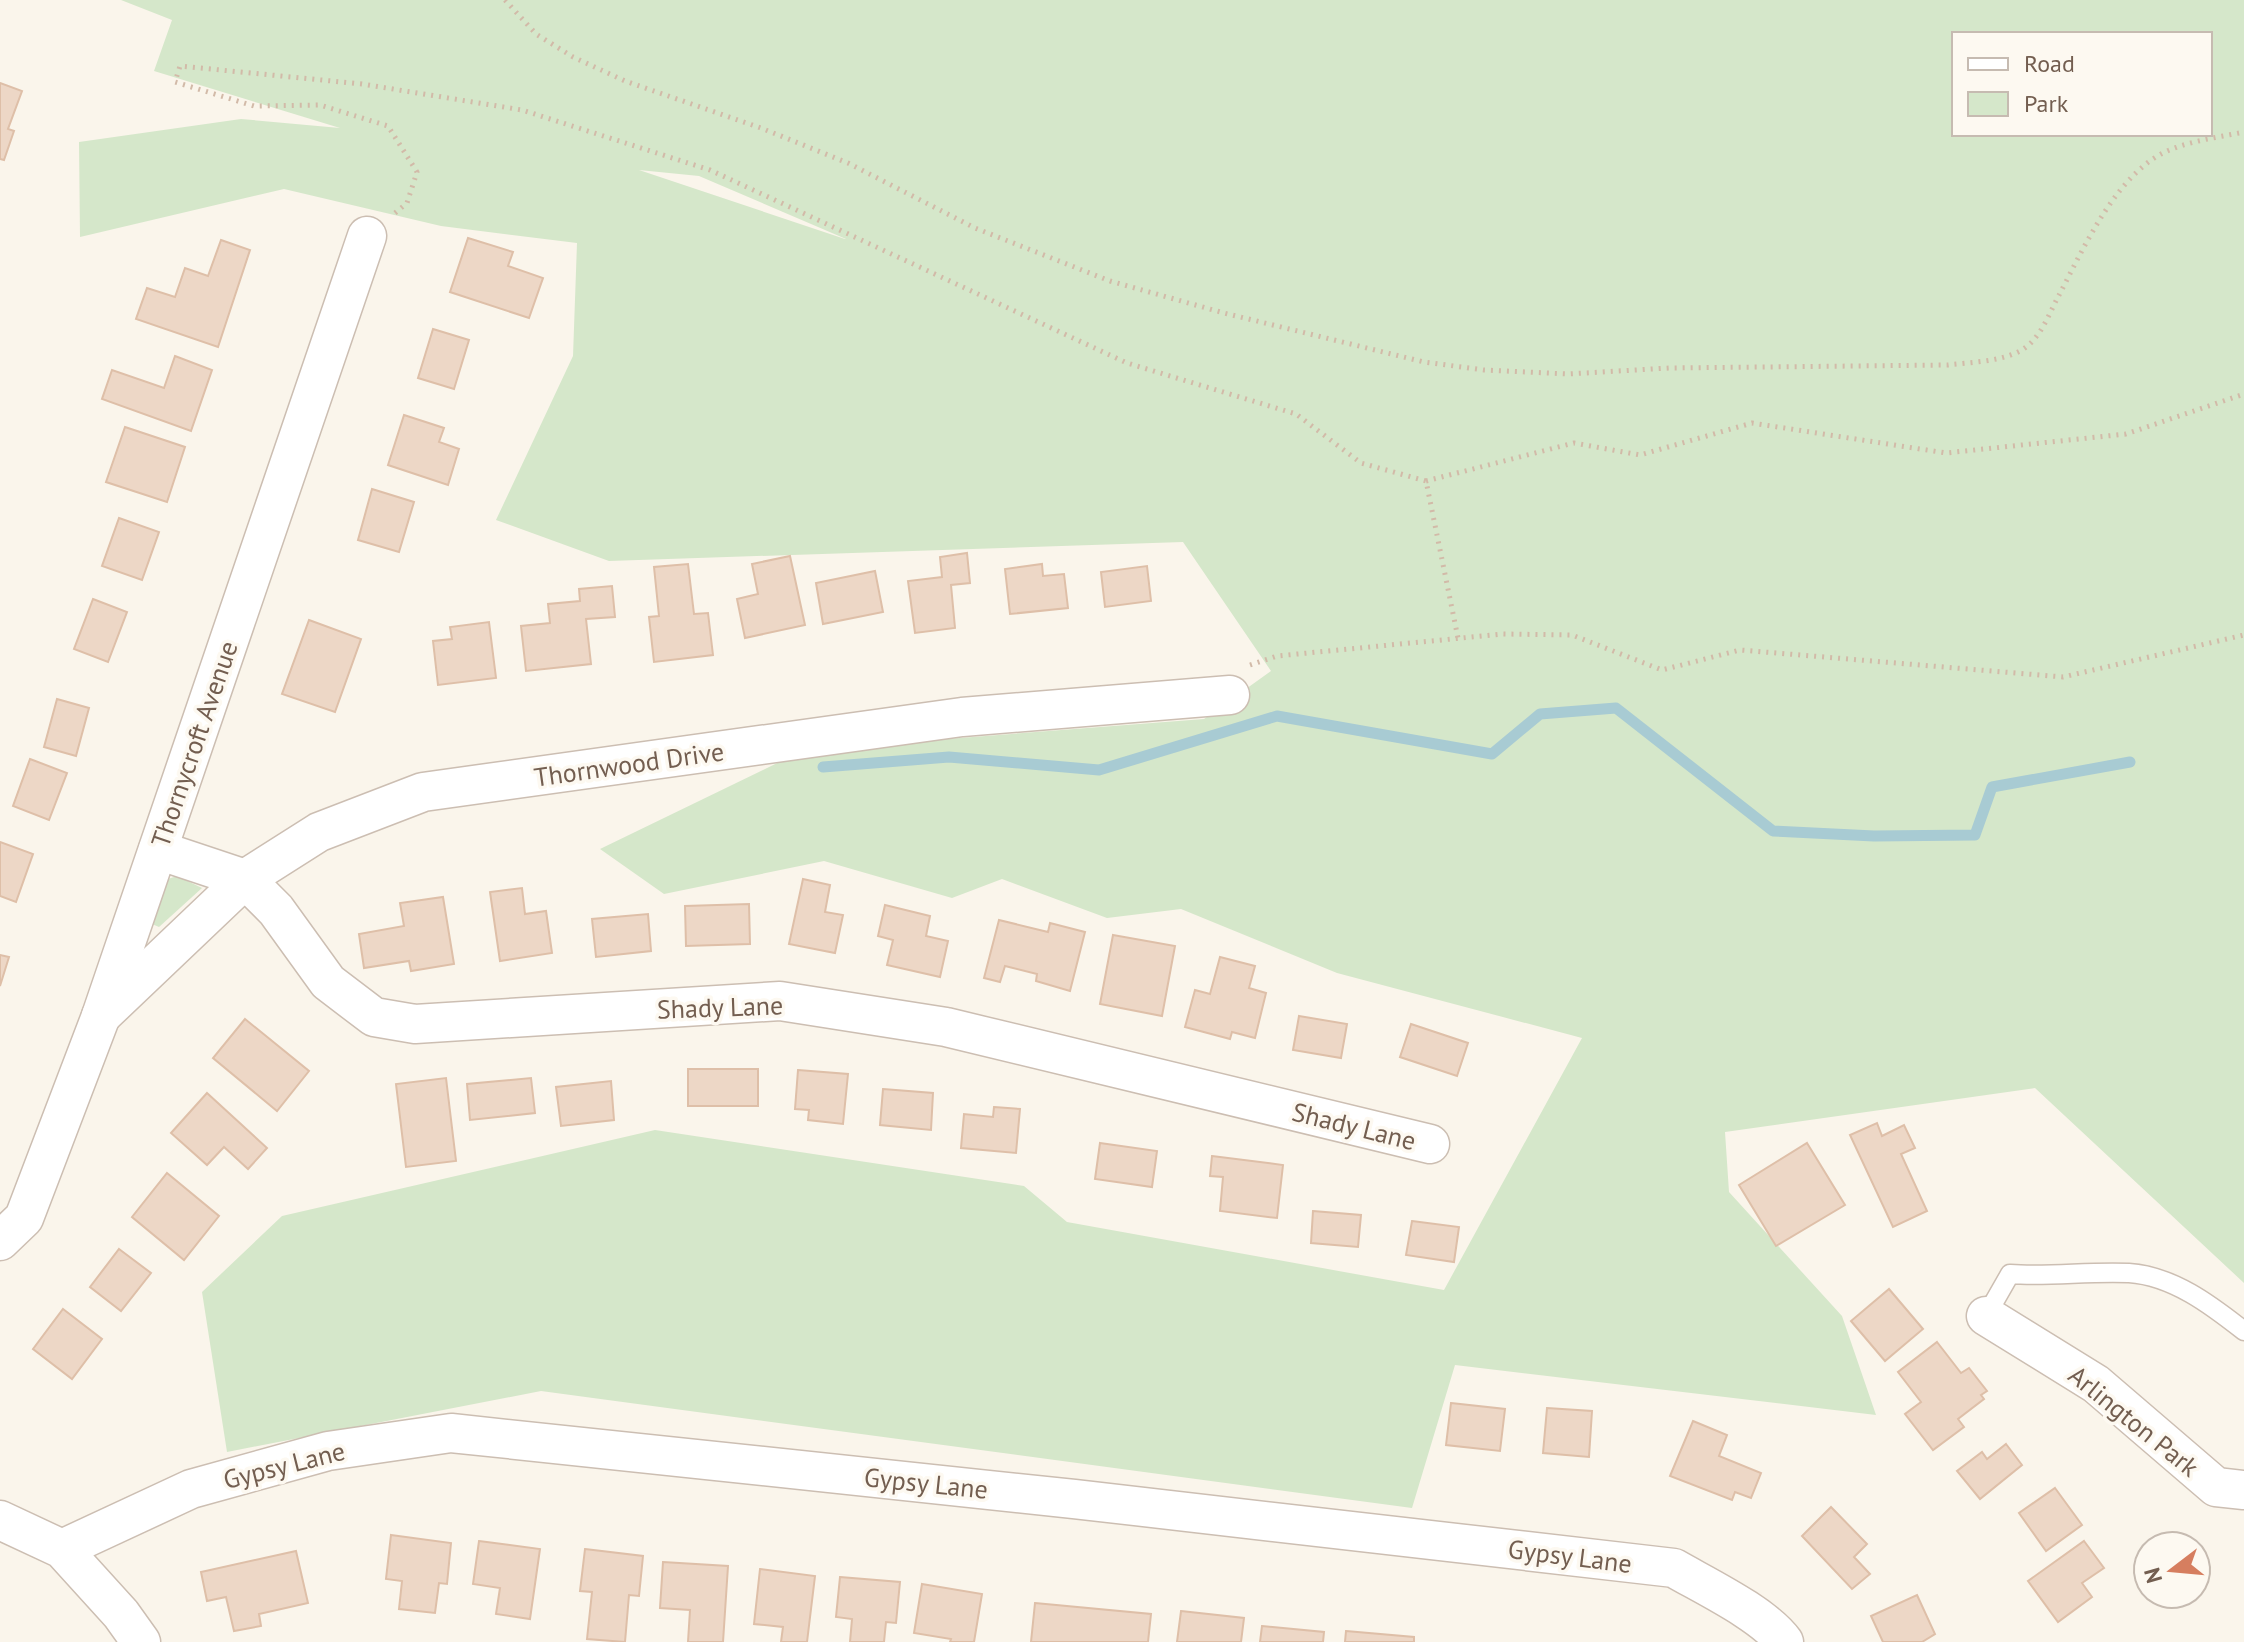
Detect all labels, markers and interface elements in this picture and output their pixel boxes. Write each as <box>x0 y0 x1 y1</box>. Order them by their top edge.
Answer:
legend <box>1952 32 2212 136</box>
text: Road <box>2024 48 2075 79</box>
text: Park <box>2024 88 2069 119</box>
street label: Thornycroft Avenue <box>143 637 245 851</box>
street label: Thornwood Drive <box>532 734 726 794</box>
street label: Shady Lane <box>656 988 784 1026</box>
street label: Shady Lane <box>1289 1095 1419 1157</box>
street label: Arlington Park <box>2062 1358 2206 1484</box>
street label: Gypsy Lane <box>220 1434 348 1496</box>
street label: Gypsy Lane <box>862 1460 990 1506</box>
north arrow <box>2132 1530 2212 1610</box>
street label: Gypsy Lane <box>1506 1532 1634 1580</box>
text: N <box>2137 1565 2168 1586</box>

